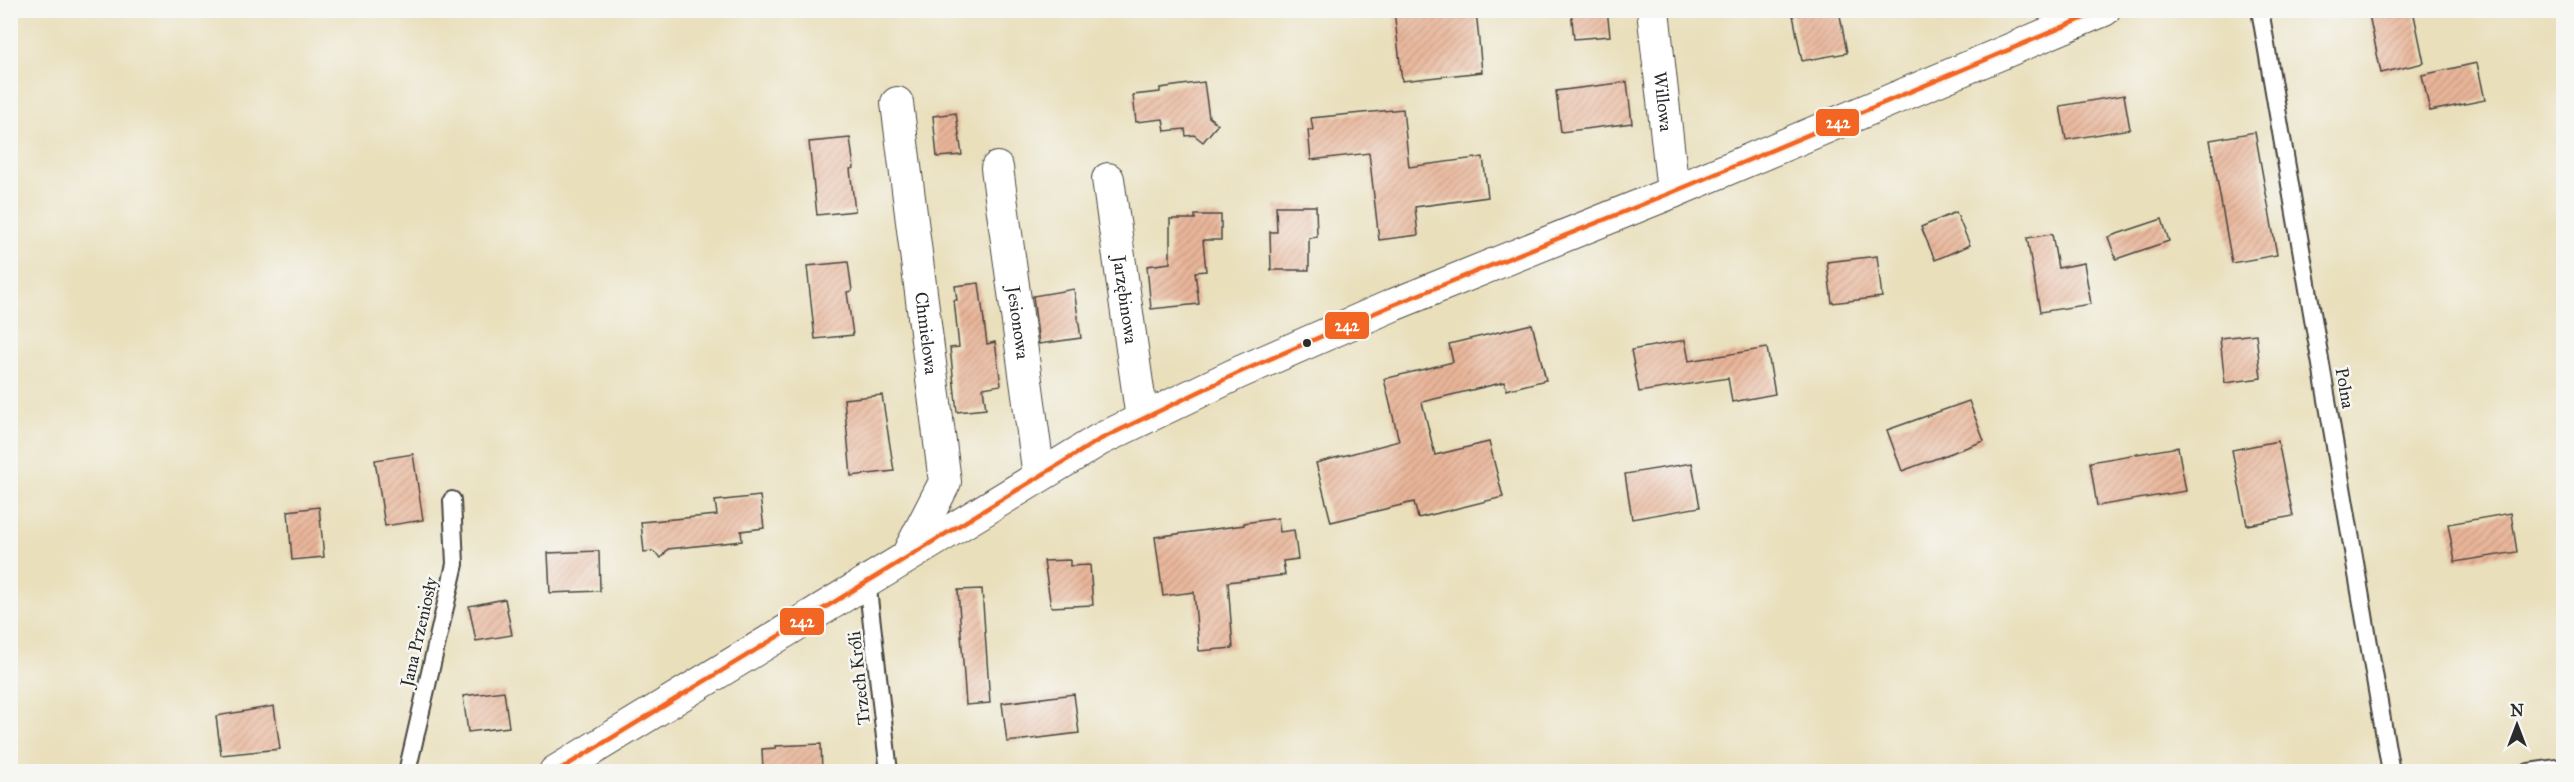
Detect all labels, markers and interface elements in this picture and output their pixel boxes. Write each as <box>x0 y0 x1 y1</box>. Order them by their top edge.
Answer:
street label: Willowa <box>1649 70 1677 133</box>
line badge: 242 <box>1815 108 1860 137</box>
text: 242 <box>1826 113 1851 133</box>
street label: Jarzębinowa <box>1107 252 1142 346</box>
street label: Jesionowa <box>1001 283 1034 361</box>
street label: Chmielowa <box>910 291 942 376</box>
line badge: 242 <box>1324 311 1370 340</box>
text: 242 <box>1335 316 1360 336</box>
unlabelled marker <box>1301 337 1313 349</box>
street label: Polna <box>2331 366 2359 411</box>
street label: Jana Przeniosły <box>395 575 443 691</box>
line badge: 242 <box>779 607 825 636</box>
text: 242 <box>790 612 815 632</box>
street label: Trzech Króli <box>843 630 875 726</box>
north arrow <box>2487 695 2547 755</box>
text: N <box>2510 701 2524 720</box>

